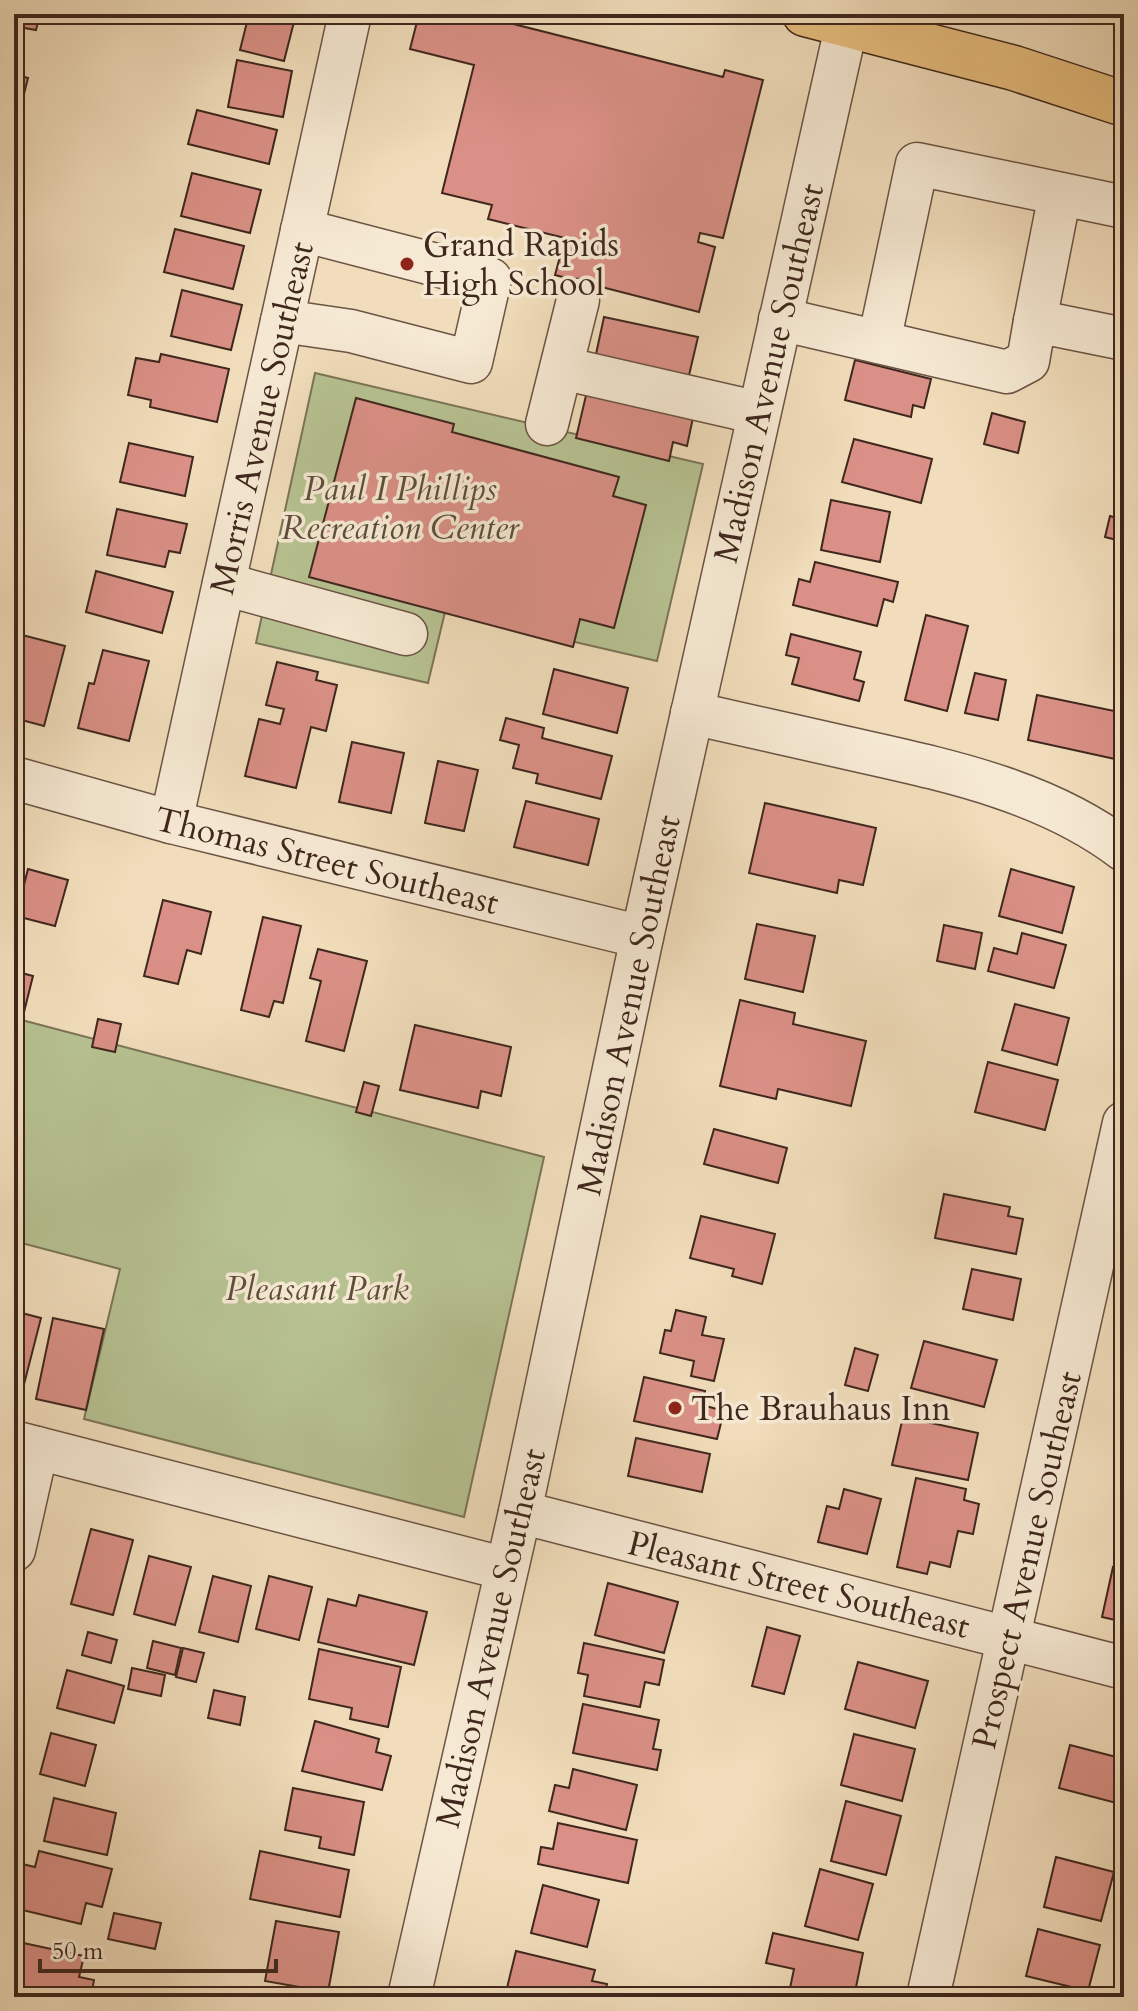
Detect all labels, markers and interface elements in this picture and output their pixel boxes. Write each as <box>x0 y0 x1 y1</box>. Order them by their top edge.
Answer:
street label: Madison Avenue Southeast <box>703 179 835 567</box>
place label: Grand Rapids High School <box>423 222 619 307</box>
street label: Morris Avenue Southeast <box>199 237 325 599</box>
marker: Grand Rapids High School <box>398 255 416 273</box>
park label: Paul I Phillips Recreation Center <box>281 466 520 551</box>
street label: Thomas Street Southeast <box>150 796 504 926</box>
street label: Madison Avenue Southeast <box>566 811 692 1200</box>
park label: Pleasant Park <box>225 1266 409 1312</box>
street label: Prospect Avenue Southeast <box>961 1367 1093 1754</box>
place label: The Brauhaus Inn <box>691 1386 951 1432</box>
marker: The Brauhaus Inn <box>666 1399 684 1417</box>
street label: Madison Avenue Southeast <box>425 1444 557 1832</box>
street label: Pleasant Street Southeast <box>623 1520 975 1650</box>
scale bar <box>40 1923 276 1973</box>
text: 50 m <box>52 1935 104 1968</box>

